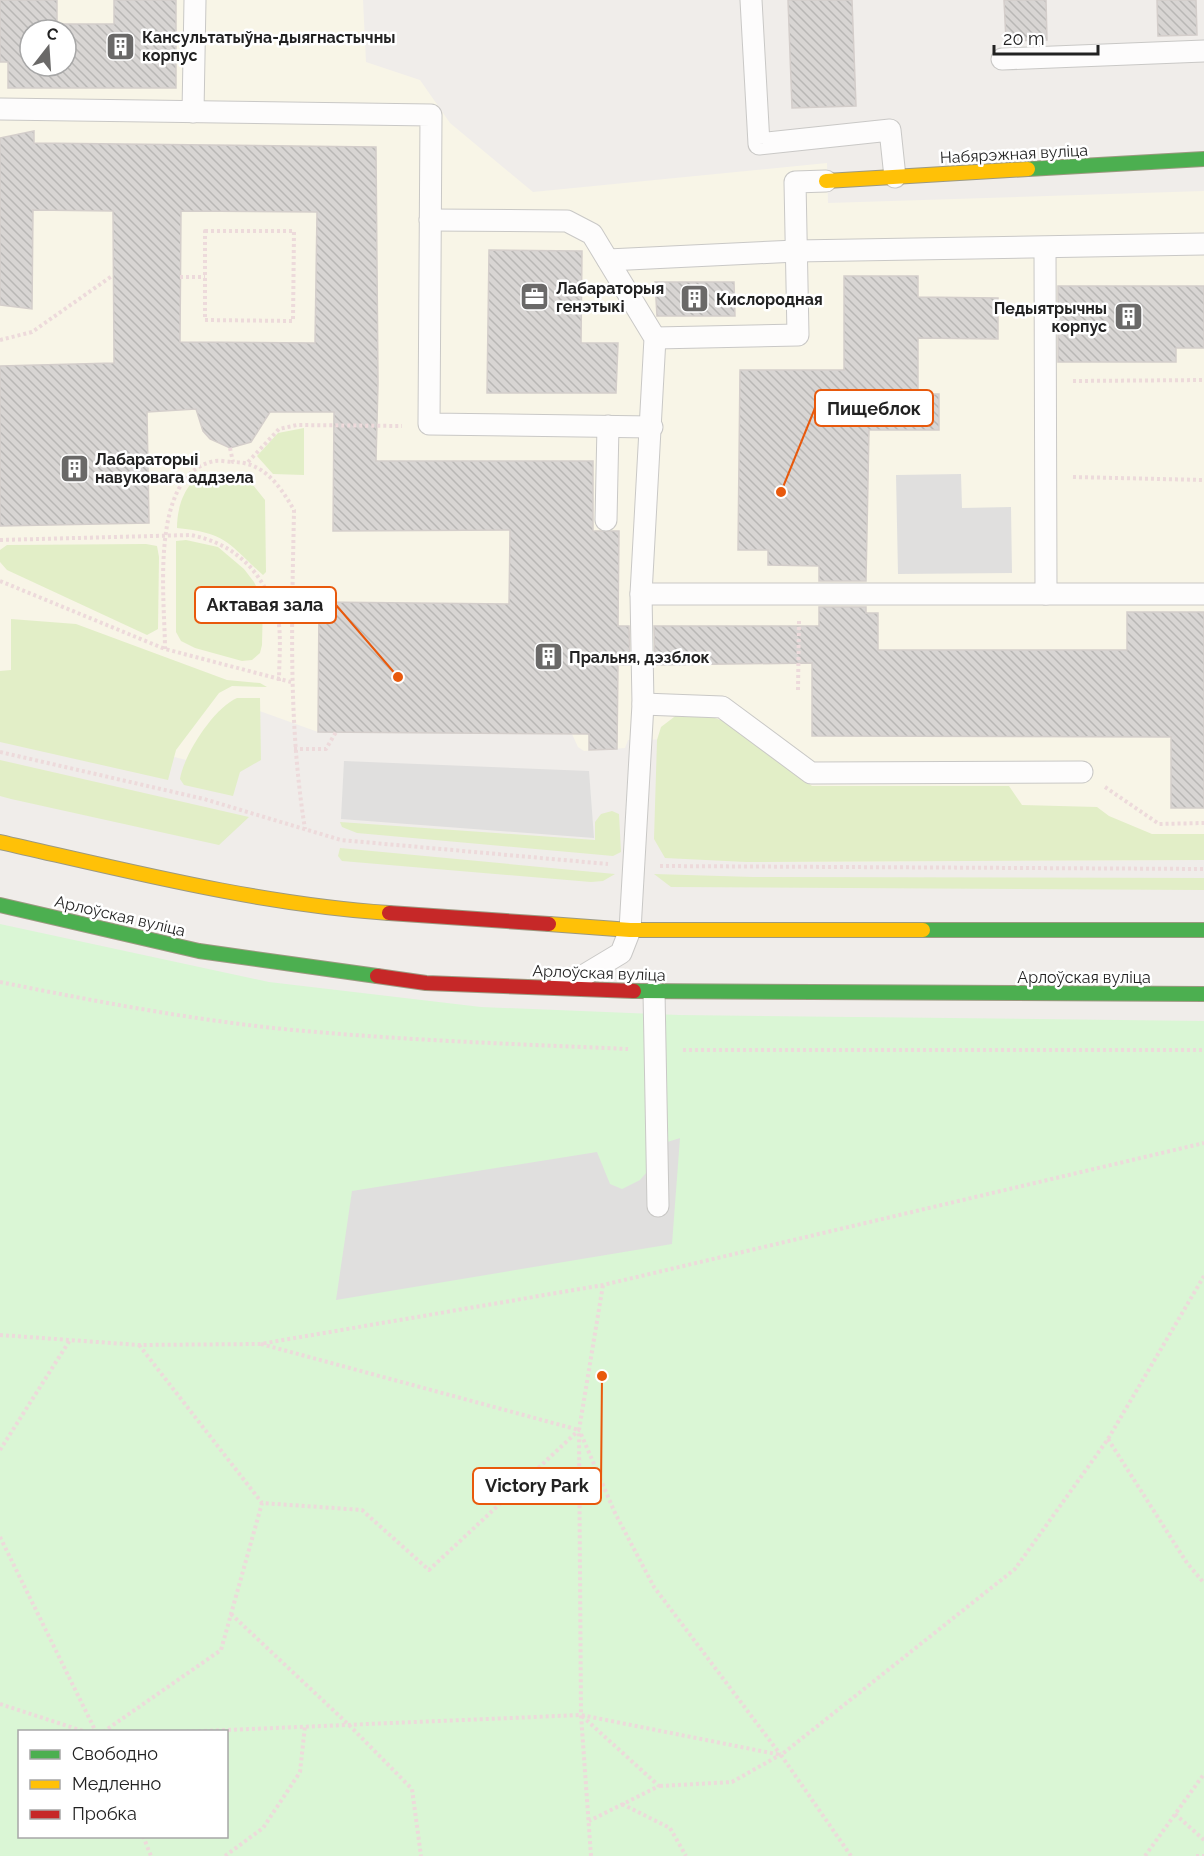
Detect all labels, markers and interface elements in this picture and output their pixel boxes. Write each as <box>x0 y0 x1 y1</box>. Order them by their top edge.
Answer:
north arrow <box>18 18 78 78</box>
scale bar <box>994 18 1098 56</box>
text: С <box>44 23 60 45</box>
place label: Кансультатыўна-дыягнастычны корпус <box>142 28 395 65</box>
text: 20 m <box>1003 28 1045 49</box>
building icon: Кансультатыўна-дыягнастычны корпус <box>105 30 137 62</box>
street label: Набярэжная вуліца <box>940 141 1088 167</box>
place label: Лабараторыя генэтыкі <box>556 279 664 316</box>
office icon: Лабараторыя генэтыкі <box>519 281 551 313</box>
building icon: Кислородная <box>679 283 711 315</box>
place label: Кислородная <box>716 290 823 309</box>
place label: Педыятрычны корпус <box>994 299 1107 336</box>
building icon: Педыятрычны корпус <box>1112 301 1144 333</box>
callout: Пищеблок <box>815 390 933 426</box>
text: Пищеблок <box>827 398 921 419</box>
place label: Лабараторыі навуковага аддзела <box>95 450 254 487</box>
building icon: Лабараторыі навуковага аддзела <box>58 452 90 484</box>
callout: Актавая зала <box>195 587 336 623</box>
text: Актавая зала <box>207 594 323 615</box>
building icon: Пральня, дэзблок <box>532 641 564 673</box>
place label: Пральня, дэзблок <box>569 648 710 667</box>
street label: Арлоўская вуліца <box>53 892 187 940</box>
street label: Арлоўская вуліца <box>532 961 666 985</box>
street label: Арлоўская вуліца <box>1017 968 1151 987</box>
callout: Victory Park <box>473 1468 601 1504</box>
text: Victory Park <box>485 1475 590 1496</box>
legend <box>18 1730 228 1838</box>
text: Свободно <box>72 1743 158 1764</box>
text: Медленно <box>72 1773 161 1794</box>
text: Пробка <box>72 1803 137 1824</box>

